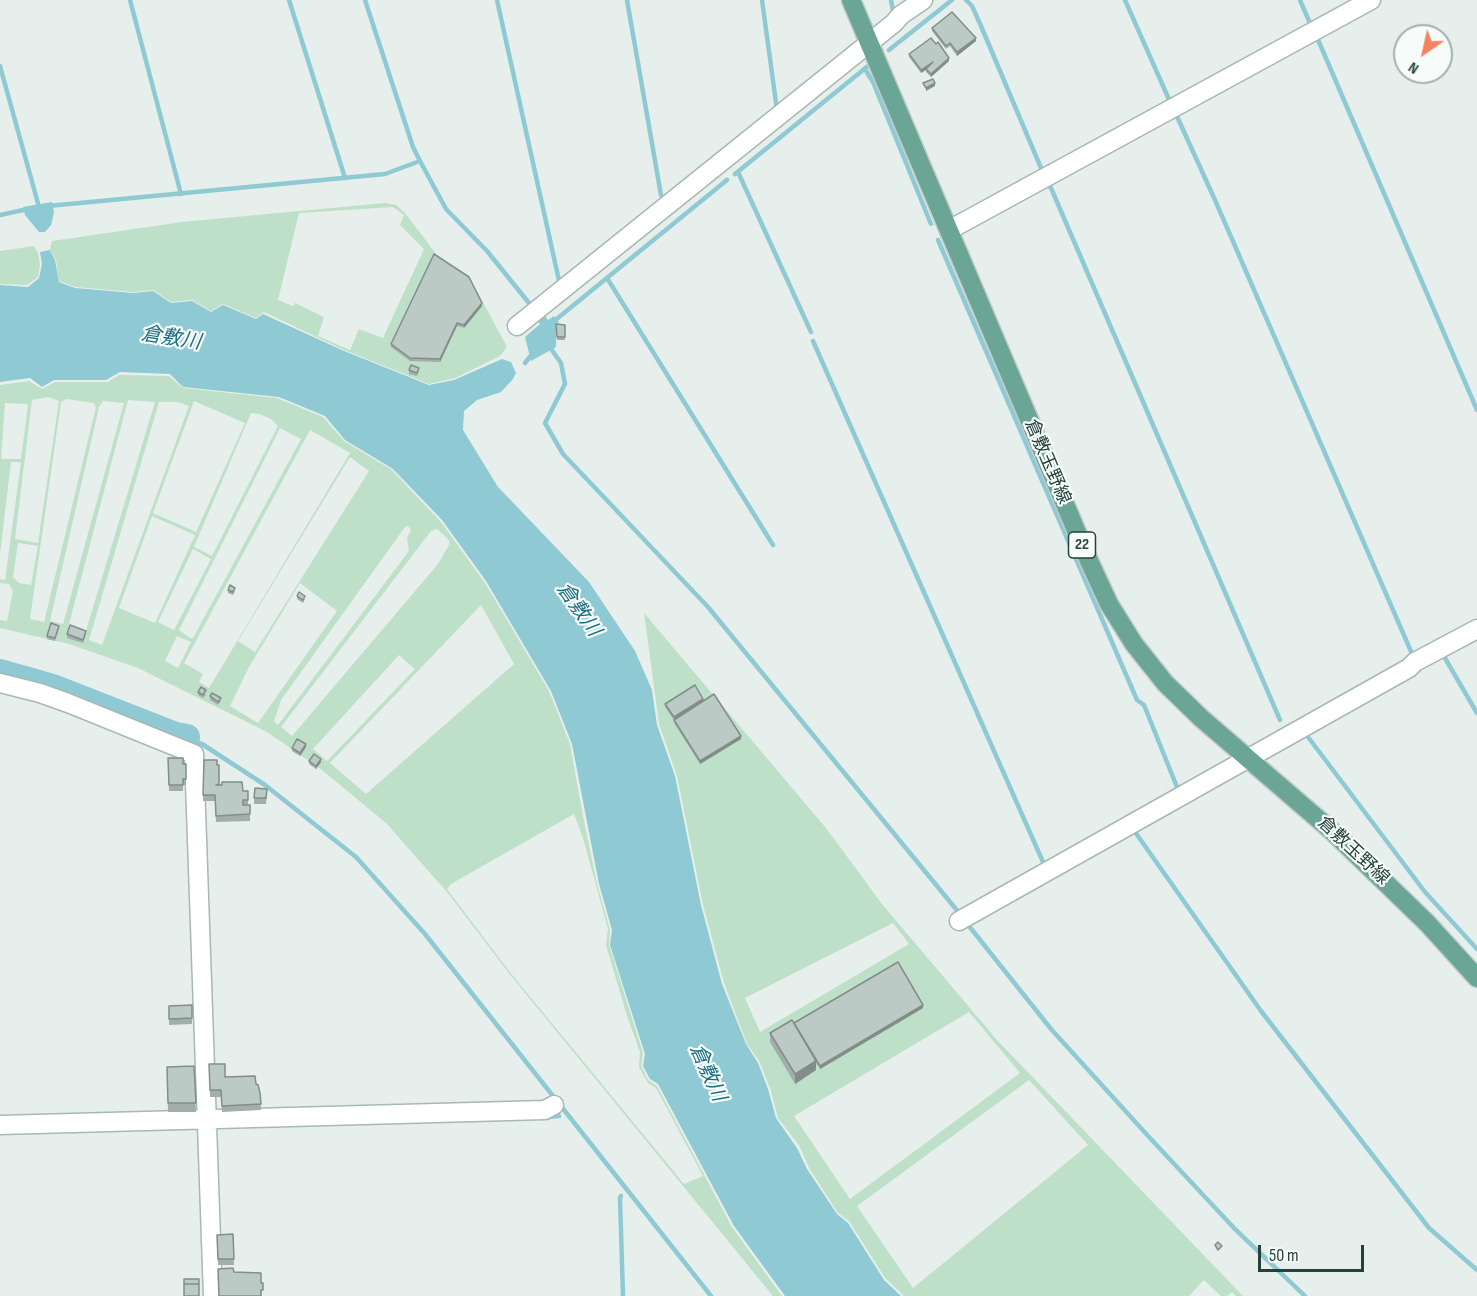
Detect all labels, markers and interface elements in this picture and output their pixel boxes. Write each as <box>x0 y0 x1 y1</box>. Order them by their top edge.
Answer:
north arrow <box>1393 24 1453 84</box>
text: N <box>1405 57 1423 78</box>
water label: 倉敷川 <box>139 322 203 356</box>
street label: 倉敷玉野線 <box>1019 416 1075 508</box>
road number: 22 <box>1068 532 1096 558</box>
water label: 倉敷川 <box>551 579 605 641</box>
street label: 倉敷玉野線 <box>1313 812 1393 890</box>
water label: 倉敷川 <box>684 1041 730 1105</box>
scale bar <box>1261 1233 1368 1271</box>
text: 50 m <box>1269 1245 1299 1266</box>

